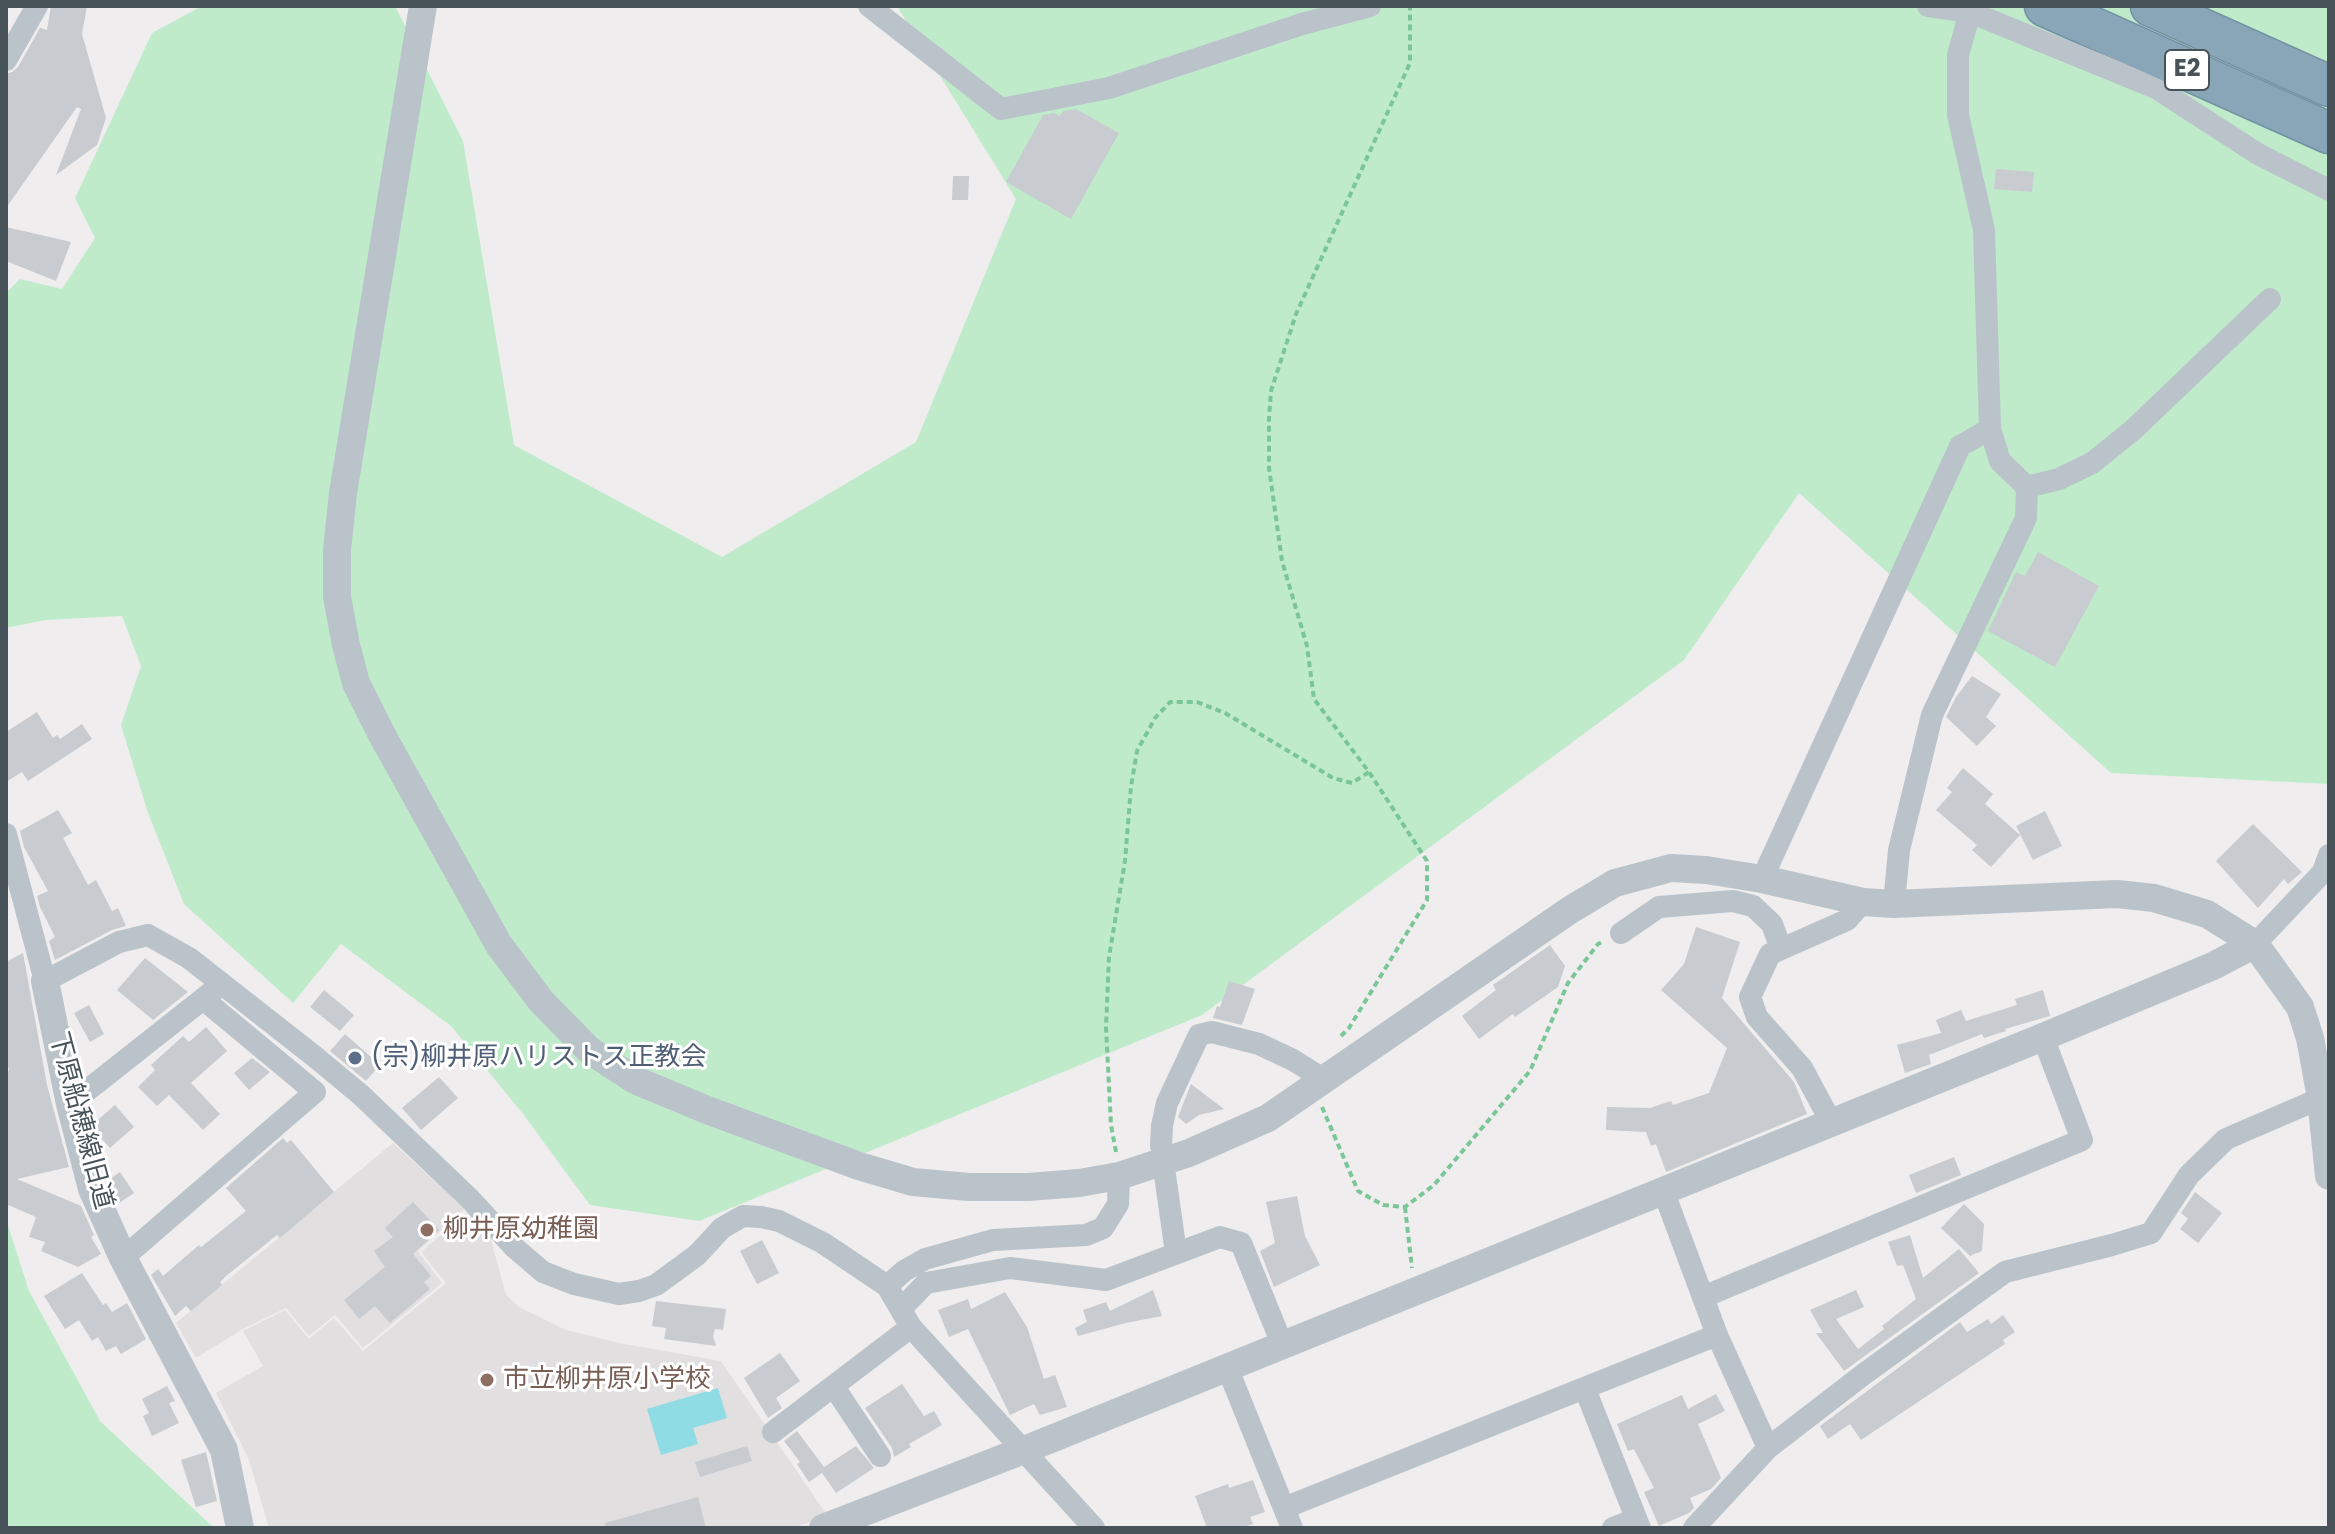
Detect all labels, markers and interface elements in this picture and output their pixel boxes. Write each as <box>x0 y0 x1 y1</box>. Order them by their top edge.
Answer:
road number: E2 <box>2165 50 2209 90</box>
street label: 下原船穂線旧道 <box>41 1029 119 1213</box>
place label: (宗)柳井原ハリストス正教会 <box>371 1042 707 1074</box>
marker: (宗)柳井原ハリストス正教会 <box>346 1049 364 1067</box>
place label: 柳井原幼稚園 <box>443 1214 599 1246</box>
marker: 柳井原幼稚園 <box>418 1221 436 1239</box>
place label: 市立柳井原小学校 <box>503 1364 711 1396</box>
marker: 市立柳井原小学校 <box>478 1371 496 1389</box>

